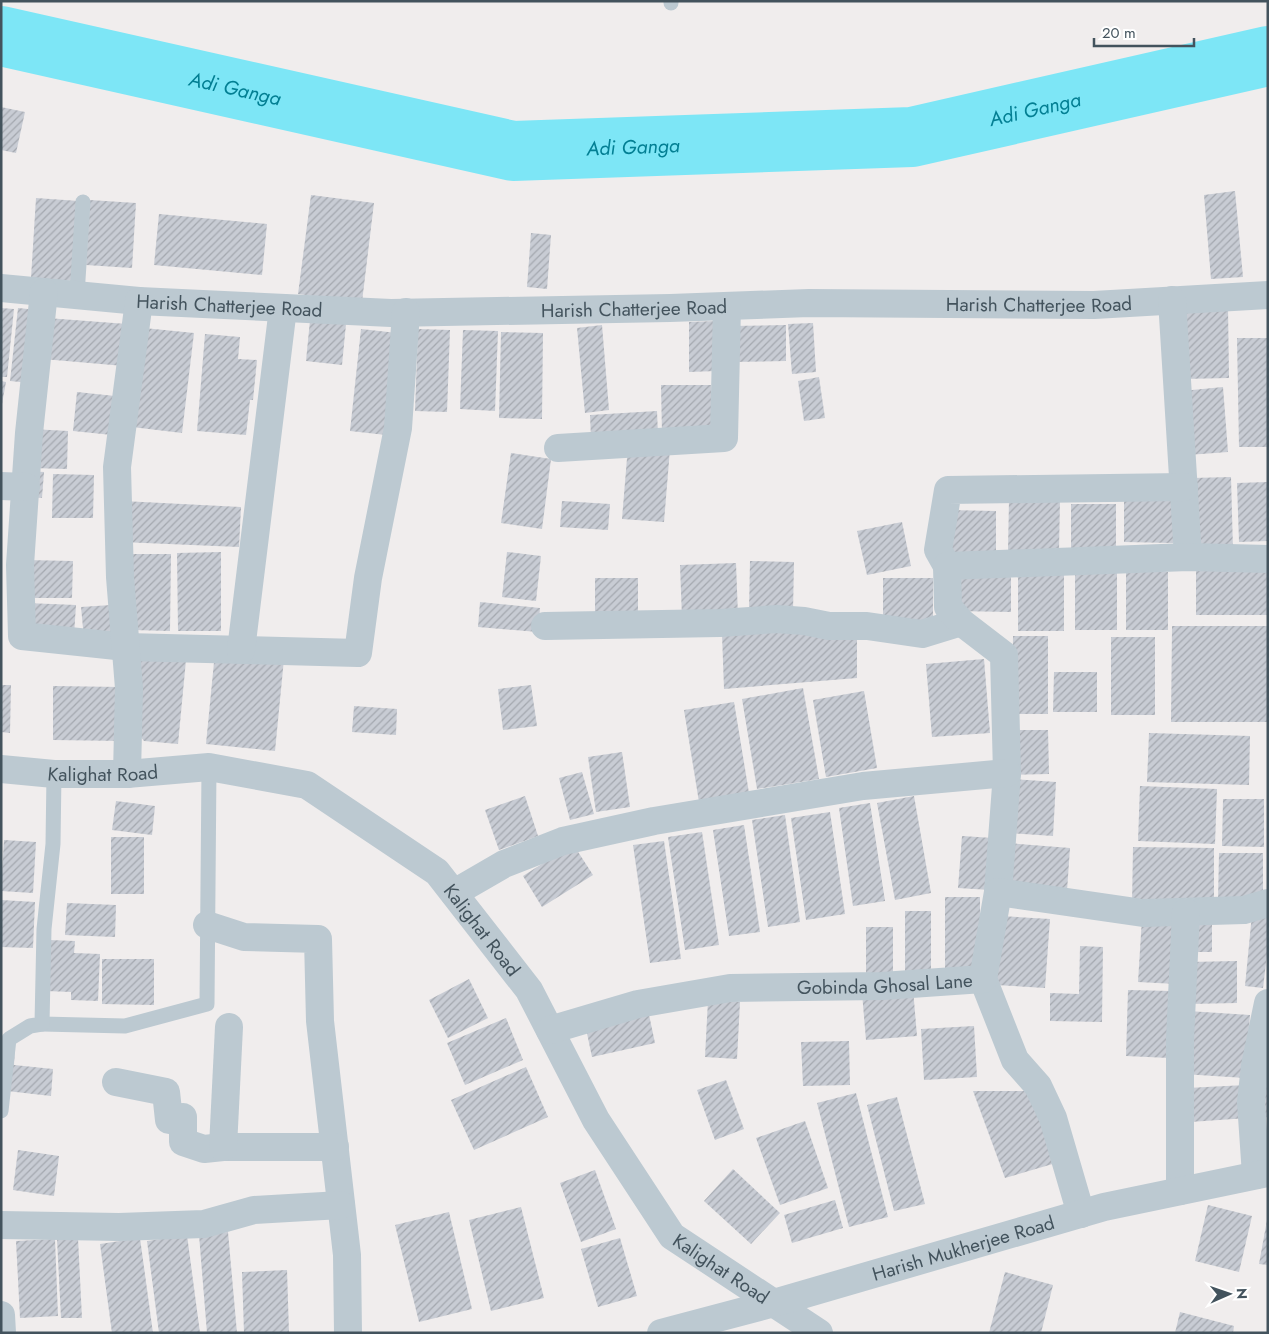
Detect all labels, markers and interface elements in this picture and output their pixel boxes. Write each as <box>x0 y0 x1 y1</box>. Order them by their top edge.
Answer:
scale bar <box>1094 15 1194 47</box>
text: 20 m <box>1102 22 1136 44</box>
water label: Adi Ganga <box>185 64 284 113</box>
water label: Adi Ganga <box>985 85 1084 134</box>
water label: Adi Ganga <box>585 131 680 163</box>
street label: Harish Chatterjee Road <box>136 288 323 324</box>
street label: Harish Chatterjee Road <box>946 290 1133 319</box>
street label: Harish Chatterjee Road <box>541 293 728 324</box>
street label: Kalighat Road <box>46 758 159 788</box>
street label: Kalighat Road <box>437 878 526 982</box>
street label: Gobinda Ghosal Lane <box>797 967 974 1001</box>
street label: Harish Mukherjee Road <box>869 1209 1058 1288</box>
street label: Kalighat Road <box>667 1227 774 1311</box>
north arrow <box>1204 1269 1254 1319</box>
text: N <box>1232 1288 1252 1299</box>

